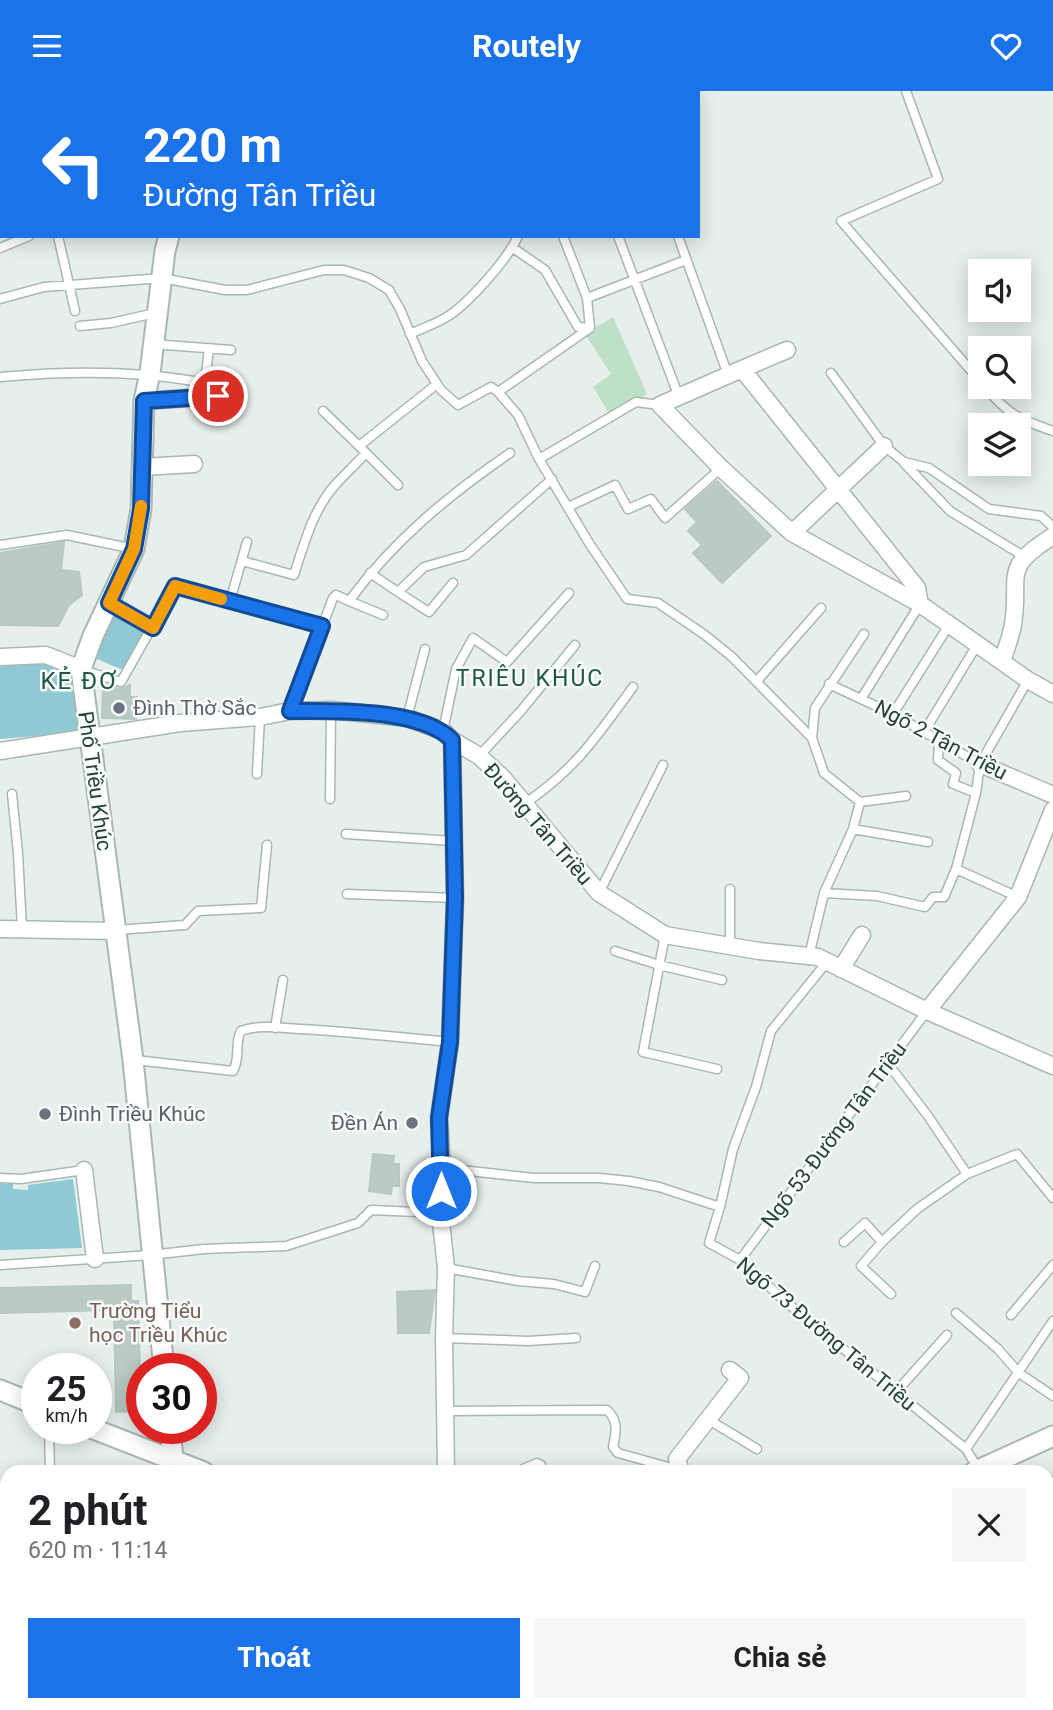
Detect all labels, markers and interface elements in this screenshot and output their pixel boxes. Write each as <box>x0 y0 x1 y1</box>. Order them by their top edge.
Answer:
icon: menu <box>28 27 66 65</box>
text: Routely <box>472 27 581 65</box>
icon: heart <box>987 27 1025 65</box>
text: 220 m <box>143 117 282 174</box>
icon: left <box>28 119 119 210</box>
text: Đường Tân Triều <box>143 176 376 214</box>
map controls <box>968 259 1031 476</box>
button: sound <box>968 259 1031 322</box>
button: search <box>968 336 1031 399</box>
pin <box>188 366 248 426</box>
icon: arrive <box>199 377 237 415</box>
button: layers <box>968 413 1031 476</box>
district label: TRIÊU KHÚC <box>456 664 604 692</box>
district label: KẺ ĐƠ <box>40 665 118 695</box>
street label: Ngõ 2 Tân Triều <box>871 695 1011 785</box>
place label: Đình Thờ Sắc <box>133 696 256 720</box>
marker: Đình Thờ Sắc <box>111 700 127 716</box>
street label: Phố Triều Khúc <box>73 710 117 852</box>
street label: Đường Tân Triều <box>479 758 597 890</box>
street label: Ngõ 53 Đường Tân Triều <box>756 1038 912 1232</box>
place label: Đình Triều Khúc <box>59 1102 205 1126</box>
marker: Đình Triều Khúc <box>37 1106 53 1122</box>
place label: Đền Án <box>331 1111 398 1135</box>
marker: Đền Án <box>404 1115 420 1131</box>
position arrow <box>404 1154 478 1228</box>
street label: Ngõ 73 Đường Tân Triều <box>732 1252 920 1416</box>
place label: Trường Tiểu học Triều Khúc <box>89 1299 228 1347</box>
marker: Trường Tiểu học Triều Khúc <box>67 1315 83 1331</box>
speed limit sign: 30 <box>126 1353 217 1444</box>
text: 25 <box>46 1369 87 1410</box>
text: km/h <box>45 1405 88 1426</box>
text: 2 phút <box>28 1486 147 1535</box>
button: close <box>952 1488 1026 1562</box>
text: 620 m · 11:14 <box>28 1537 167 1564</box>
button: Thoát <box>28 1618 520 1698</box>
button: Chia sẻ <box>534 1618 1026 1698</box>

